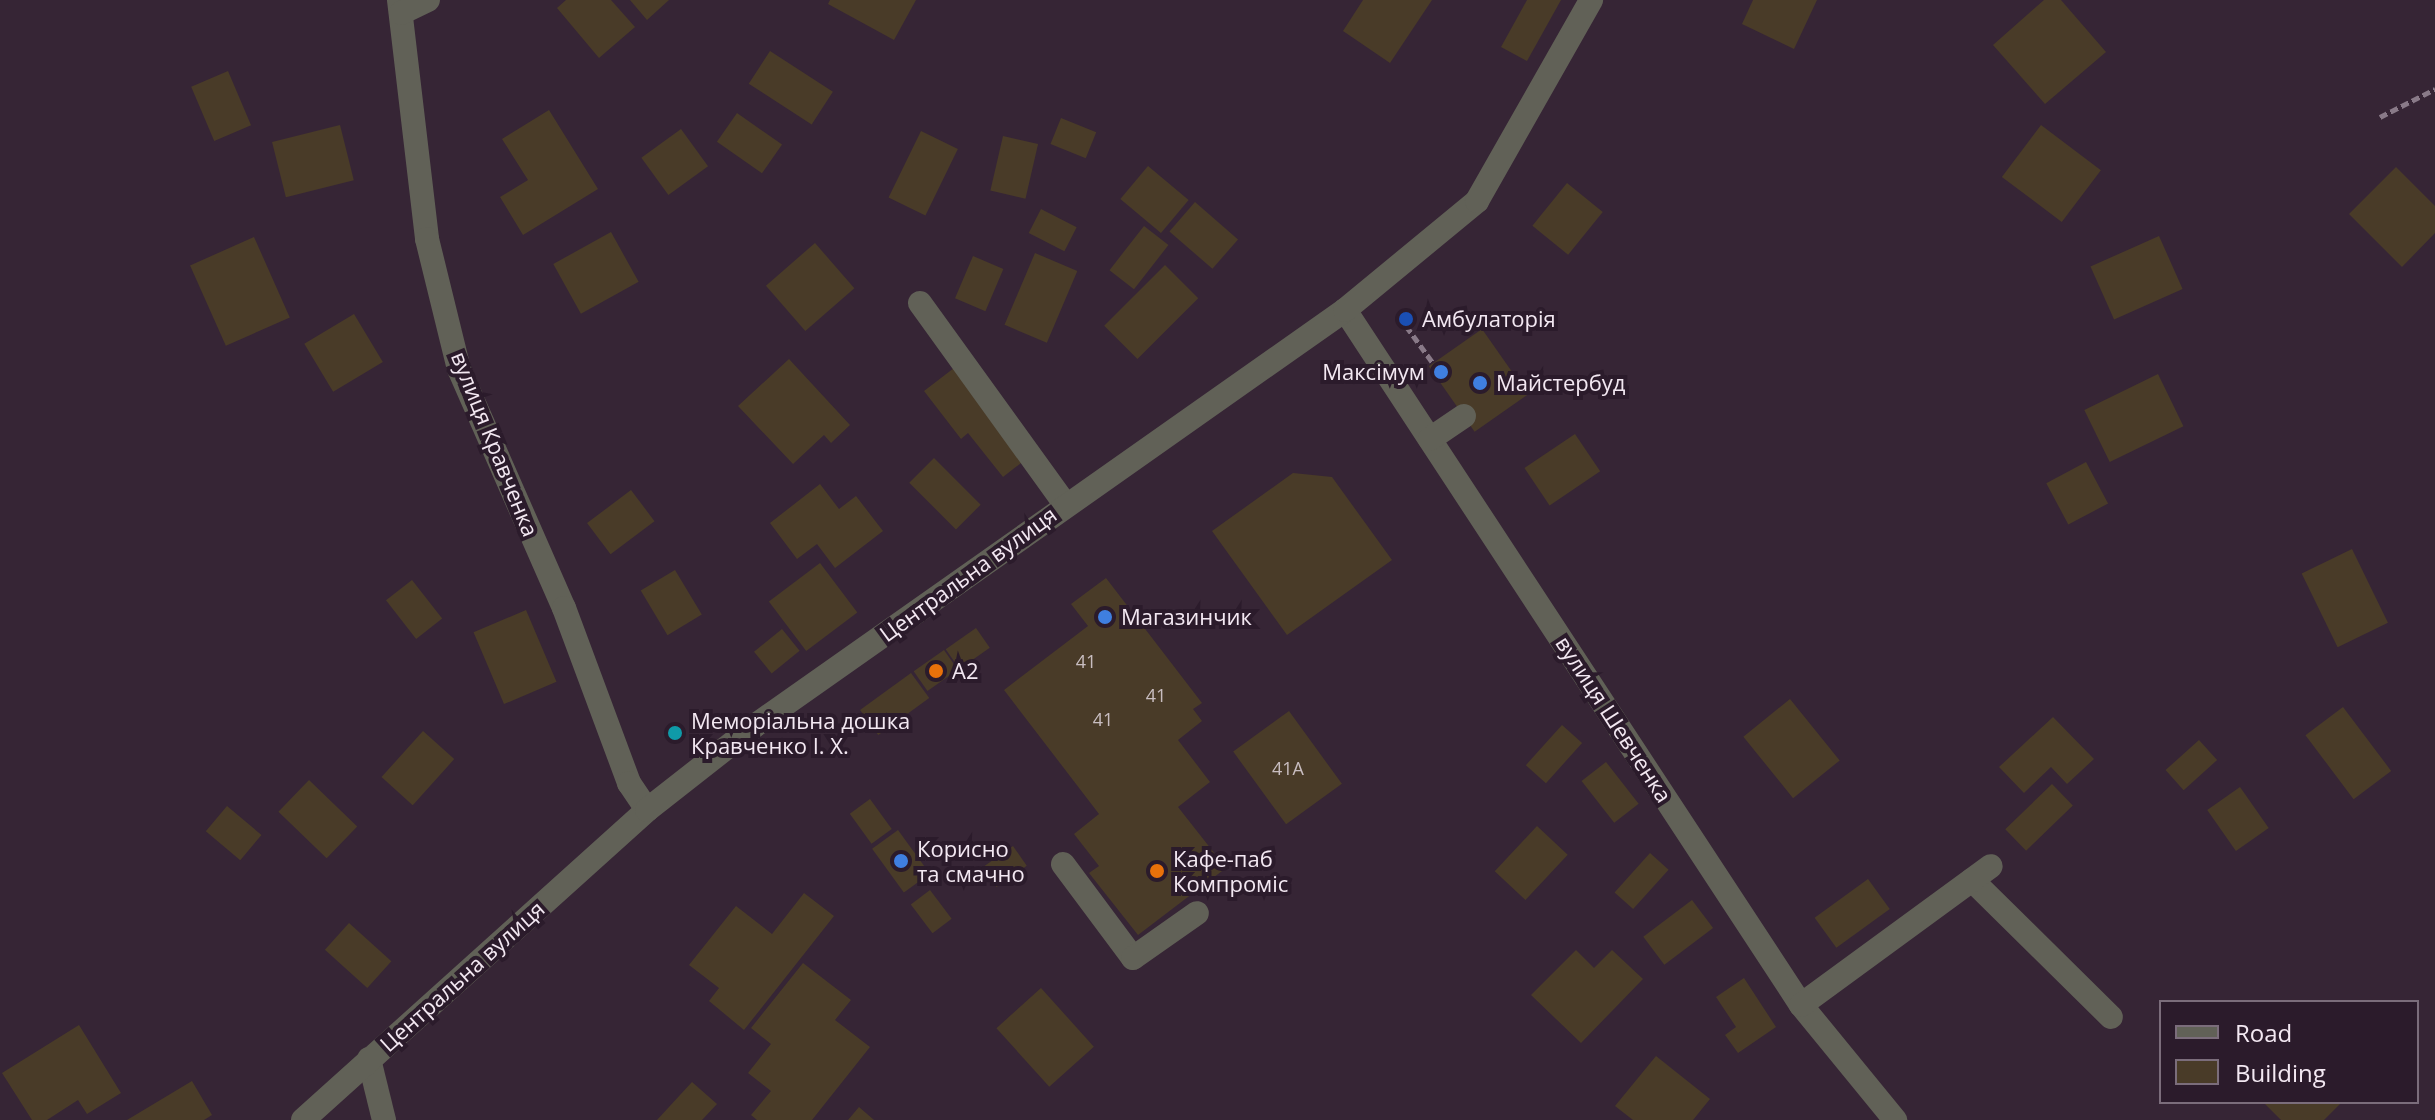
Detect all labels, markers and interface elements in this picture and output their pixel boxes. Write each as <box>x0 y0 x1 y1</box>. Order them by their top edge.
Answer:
place label: Амбулаторія <box>1422 306 1556 332</box>
marker: Амбулаторія <box>1397 310 1415 328</box>
street label: вулиця Кравченка <box>446 348 544 540</box>
place label: Максімум <box>1322 359 1425 385</box>
marker: Максімум <box>1432 363 1450 381</box>
place label: Майстербуд <box>1496 370 1625 396</box>
marker: Майстербуд <box>1471 374 1489 392</box>
street label: Центральна вулиця <box>874 501 1062 647</box>
place label: Магазинчик <box>1121 604 1252 630</box>
marker: Магазинчик <box>1096 608 1114 626</box>
street label: вулиця Шевченка <box>1550 631 1678 807</box>
house number: 41 <box>1076 650 1096 672</box>
place label: А2 <box>952 658 978 684</box>
marker: А2 <box>927 662 945 680</box>
house number: 41 <box>1146 684 1166 706</box>
place label: Меморіальна дошка Кравченко І. Х. <box>691 707 910 758</box>
house number: 41 <box>1093 708 1113 730</box>
marker: Меморіальна дошка Кравченко І. Х. <box>666 724 684 742</box>
house number: 41А <box>1272 757 1304 779</box>
place label: Корисно та смачно <box>917 835 1025 886</box>
place label: Кафе-паб Компроміс <box>1173 845 1288 896</box>
marker: Корисно та смачно <box>892 852 910 870</box>
marker: Кафе-паб Компроміс <box>1148 862 1166 880</box>
street label: Центральна вулиця <box>374 895 550 1057</box>
legend <box>2159 1000 2419 1104</box>
text: Road <box>2235 1016 2292 1049</box>
text: Building <box>2235 1056 2326 1089</box>

